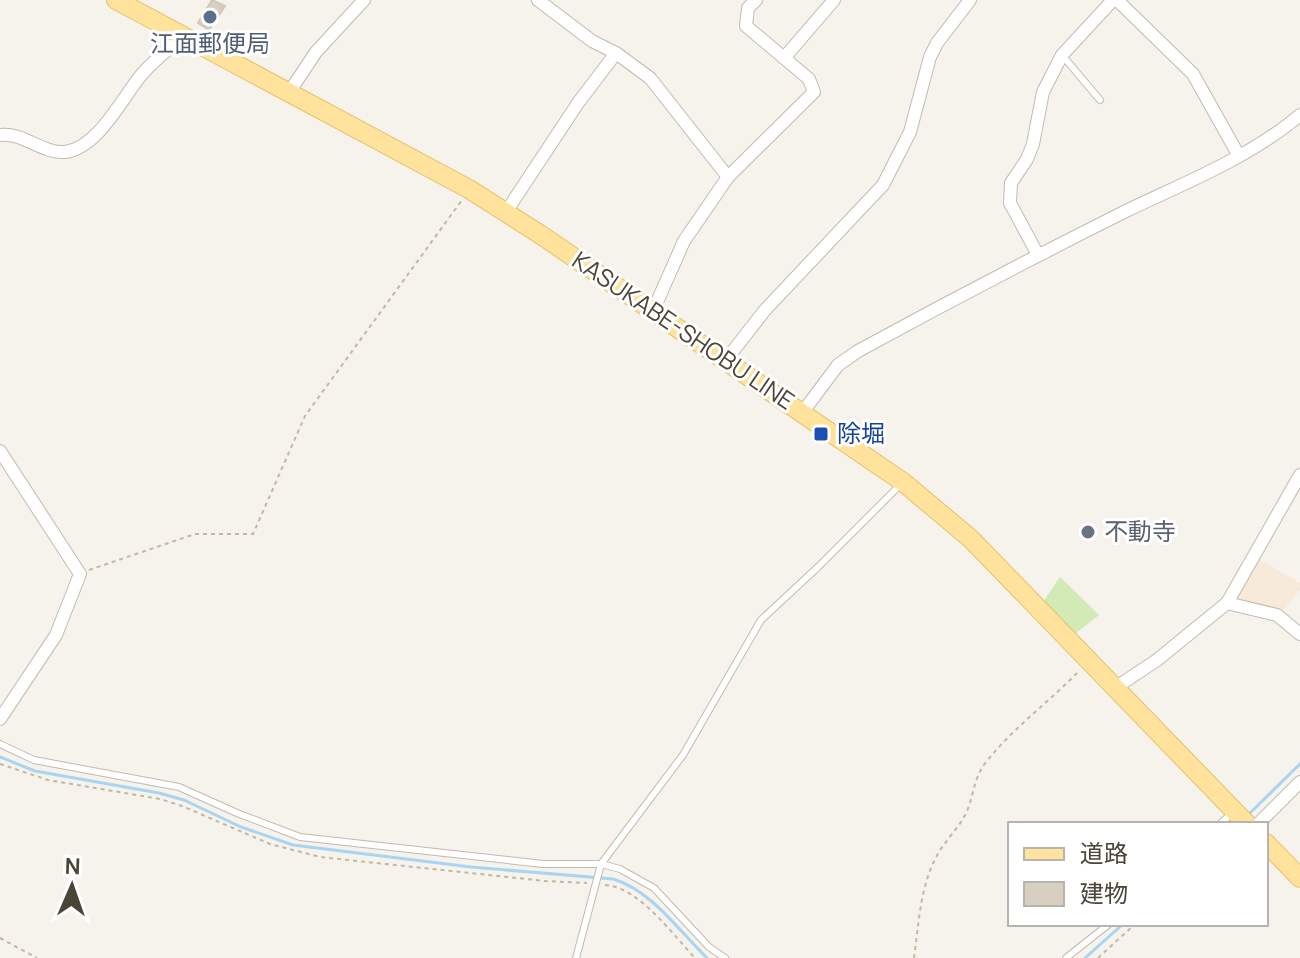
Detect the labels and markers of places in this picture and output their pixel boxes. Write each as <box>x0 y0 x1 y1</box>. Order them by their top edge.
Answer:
marker: 江面郵便局 <box>201 8 219 26</box>
place label: 江面郵便局 <box>150 26 270 59</box>
place label: 除堀 <box>837 416 885 449</box>
marker: 除堀 <box>812 425 830 443</box>
place label: 不動寺 <box>1104 514 1176 547</box>
marker: 不動寺 <box>1079 523 1097 541</box>

